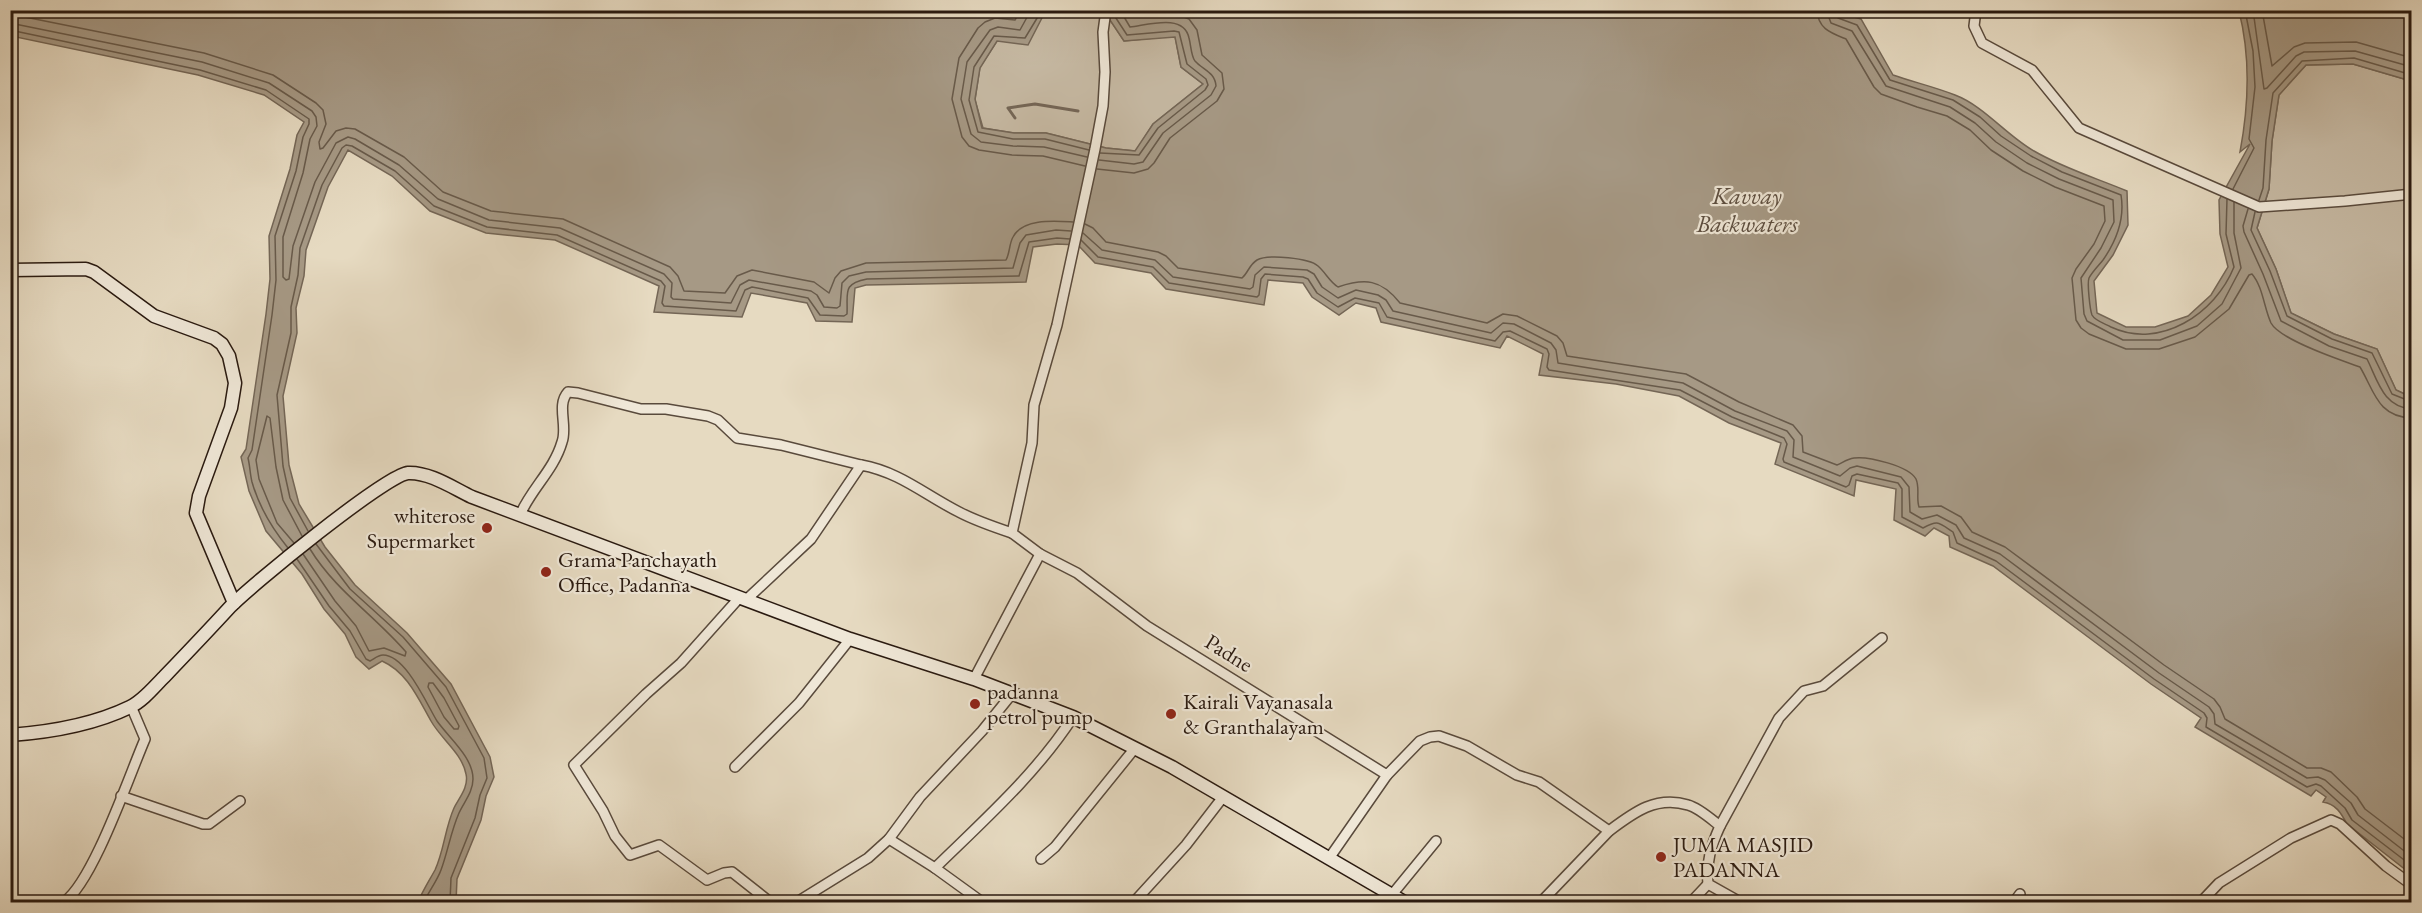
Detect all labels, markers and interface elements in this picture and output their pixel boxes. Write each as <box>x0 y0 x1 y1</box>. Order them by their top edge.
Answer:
water label: Kavvay Backwaters <box>1695 180 1798 239</box>
place label: whiterose Supermarket <box>367 501 475 555</box>
marker: whiterose Supermarket <box>480 521 494 535</box>
place label: Grama Panchayath Office, Padanna <box>558 545 717 599</box>
marker: Grama Panchayath Office, Padanna <box>539 565 553 579</box>
street label: Padne <box>1200 627 1259 679</box>
place label: padanna petrol pump <box>987 677 1093 731</box>
place label: Kairali Vayanasala & Granthalayam <box>1183 687 1333 741</box>
marker: padanna petrol pump <box>968 697 982 711</box>
marker: Kairali Vayanasala & Granthalayam <box>1164 707 1178 721</box>
place label: JUMA MASJID PADANNA <box>1671 830 1813 884</box>
marker: JUMA MASJID PADANNA <box>1654 850 1668 864</box>

